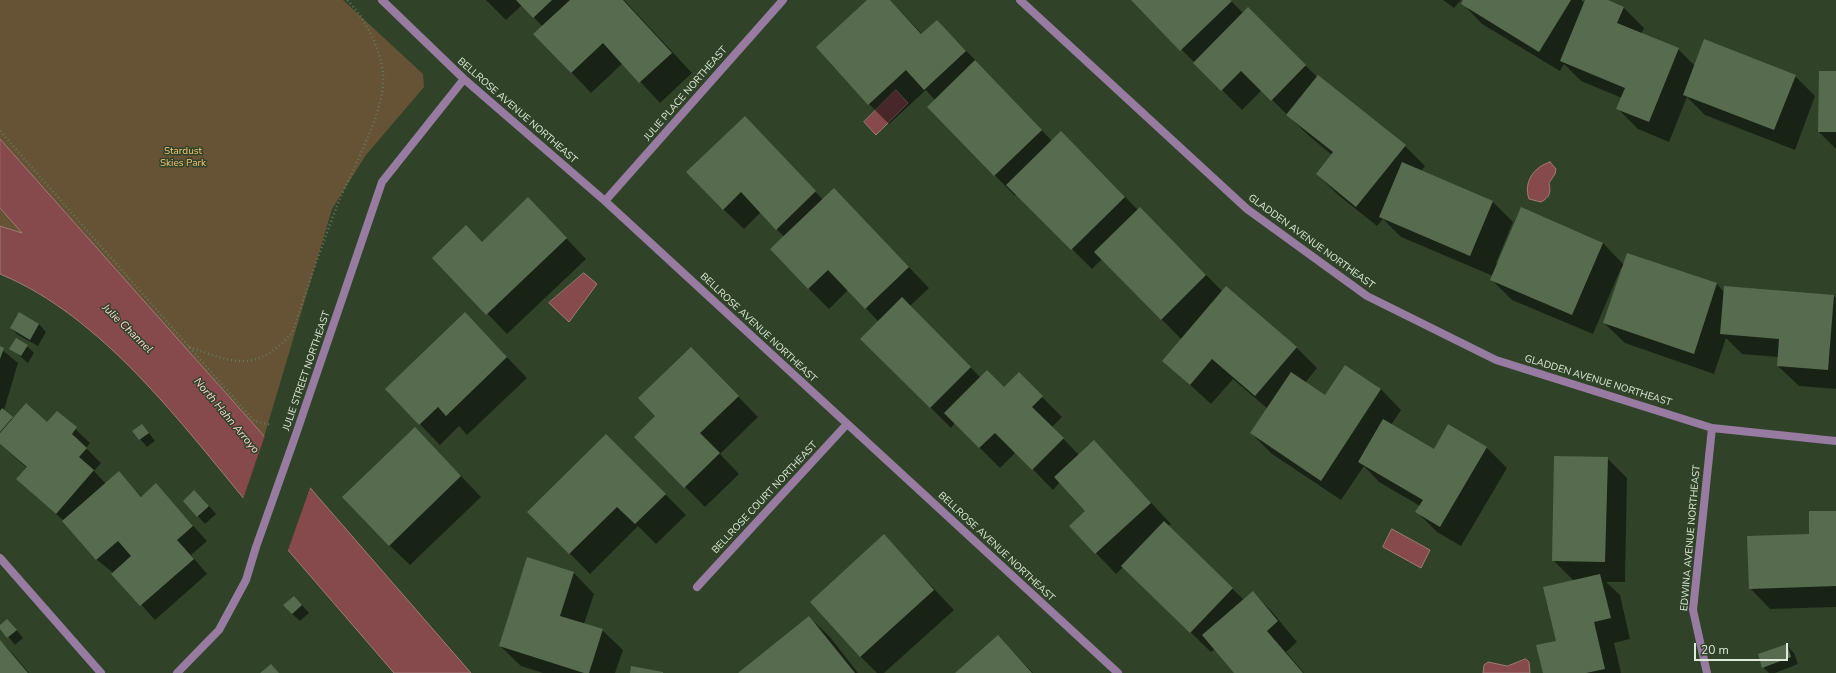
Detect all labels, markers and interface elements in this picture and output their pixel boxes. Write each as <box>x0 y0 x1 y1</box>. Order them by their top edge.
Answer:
street label: JULIE PLACE NORTHEAST <box>642 44 730 144</box>
street label: BELLROSE AVENUE NORTHEAST <box>455 56 579 166</box>
park label: Stardust Skies Park <box>160 146 206 170</box>
street label: GLADDEN AVENUE NORTHEAST <box>1246 192 1376 292</box>
street label: BELLROSE AVENUE NORTHEAST <box>697 271 819 385</box>
water label: Julie Channel <box>99 302 155 356</box>
street label: JULIE STREET NORTHEAST <box>281 310 333 432</box>
street label: GLADDEN AVENUE NORTHEAST <box>1523 353 1673 409</box>
water label: North Hahn Arroyo <box>191 376 261 456</box>
street label: BELLROSE COURT NORTHEAST <box>710 439 820 557</box>
street label: EDWINA AVENUE NORTHEAST <box>1679 464 1703 612</box>
street label: BELLROSE AVENUE NORTHEAST <box>935 490 1057 604</box>
scale bar <box>1696 635 1790 661</box>
text: 20 m <box>1701 642 1729 658</box>

